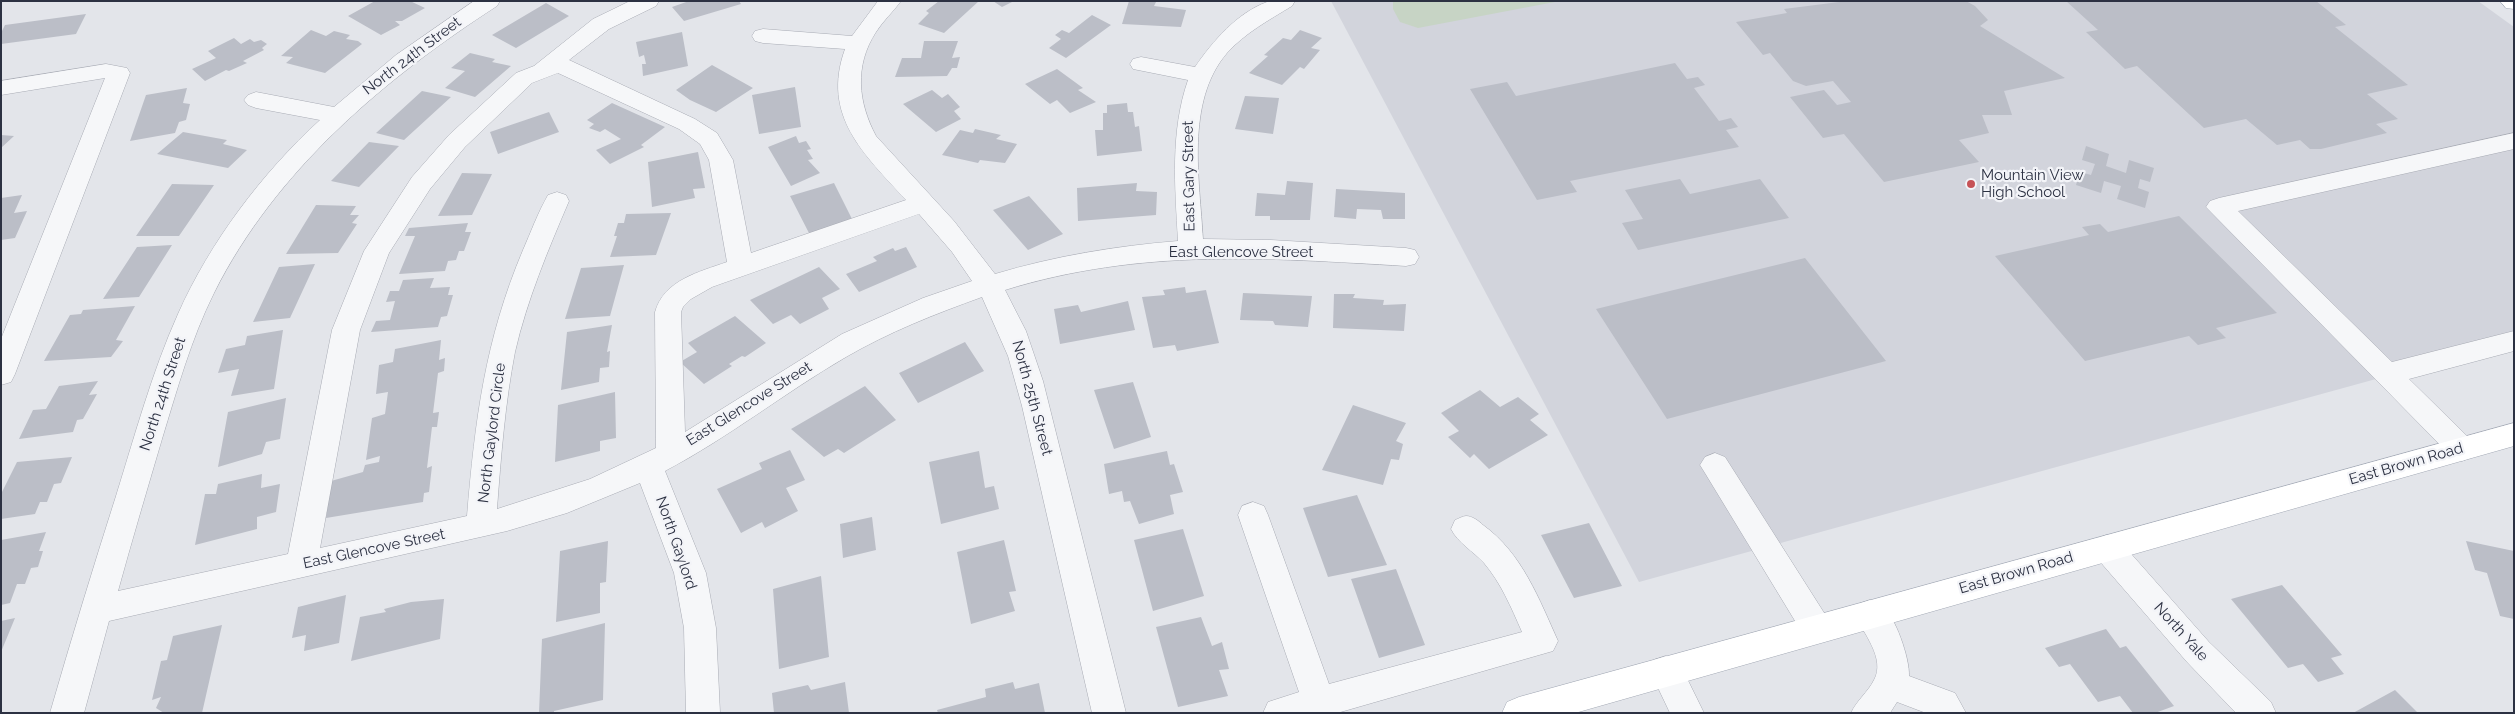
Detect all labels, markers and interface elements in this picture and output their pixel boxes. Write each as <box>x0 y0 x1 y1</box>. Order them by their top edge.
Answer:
street label: North 24th Street <box>359 13 465 99</box>
street label: East Gary Street <box>1179 120 1199 232</box>
place label: Mountain View High School <box>1981 166 2084 201</box>
marker: Mountain View High School <box>1965 178 1977 190</box>
street label: East Glencove Street <box>1169 243 1313 261</box>
street label: North 24th Street <box>136 335 190 453</box>
street label: North 25th Street <box>1008 338 1056 458</box>
street label: East Glencove Street <box>683 358 815 450</box>
street label: North Gaylord Circle <box>474 362 510 504</box>
street label: East Brown Road <box>2347 439 2465 489</box>
street label: North Gaylord <box>652 494 700 592</box>
street label: East Glencove Street <box>301 525 447 573</box>
street label: East Brown Road <box>1957 548 2075 598</box>
street label: North Yale <box>2150 599 2212 665</box>

